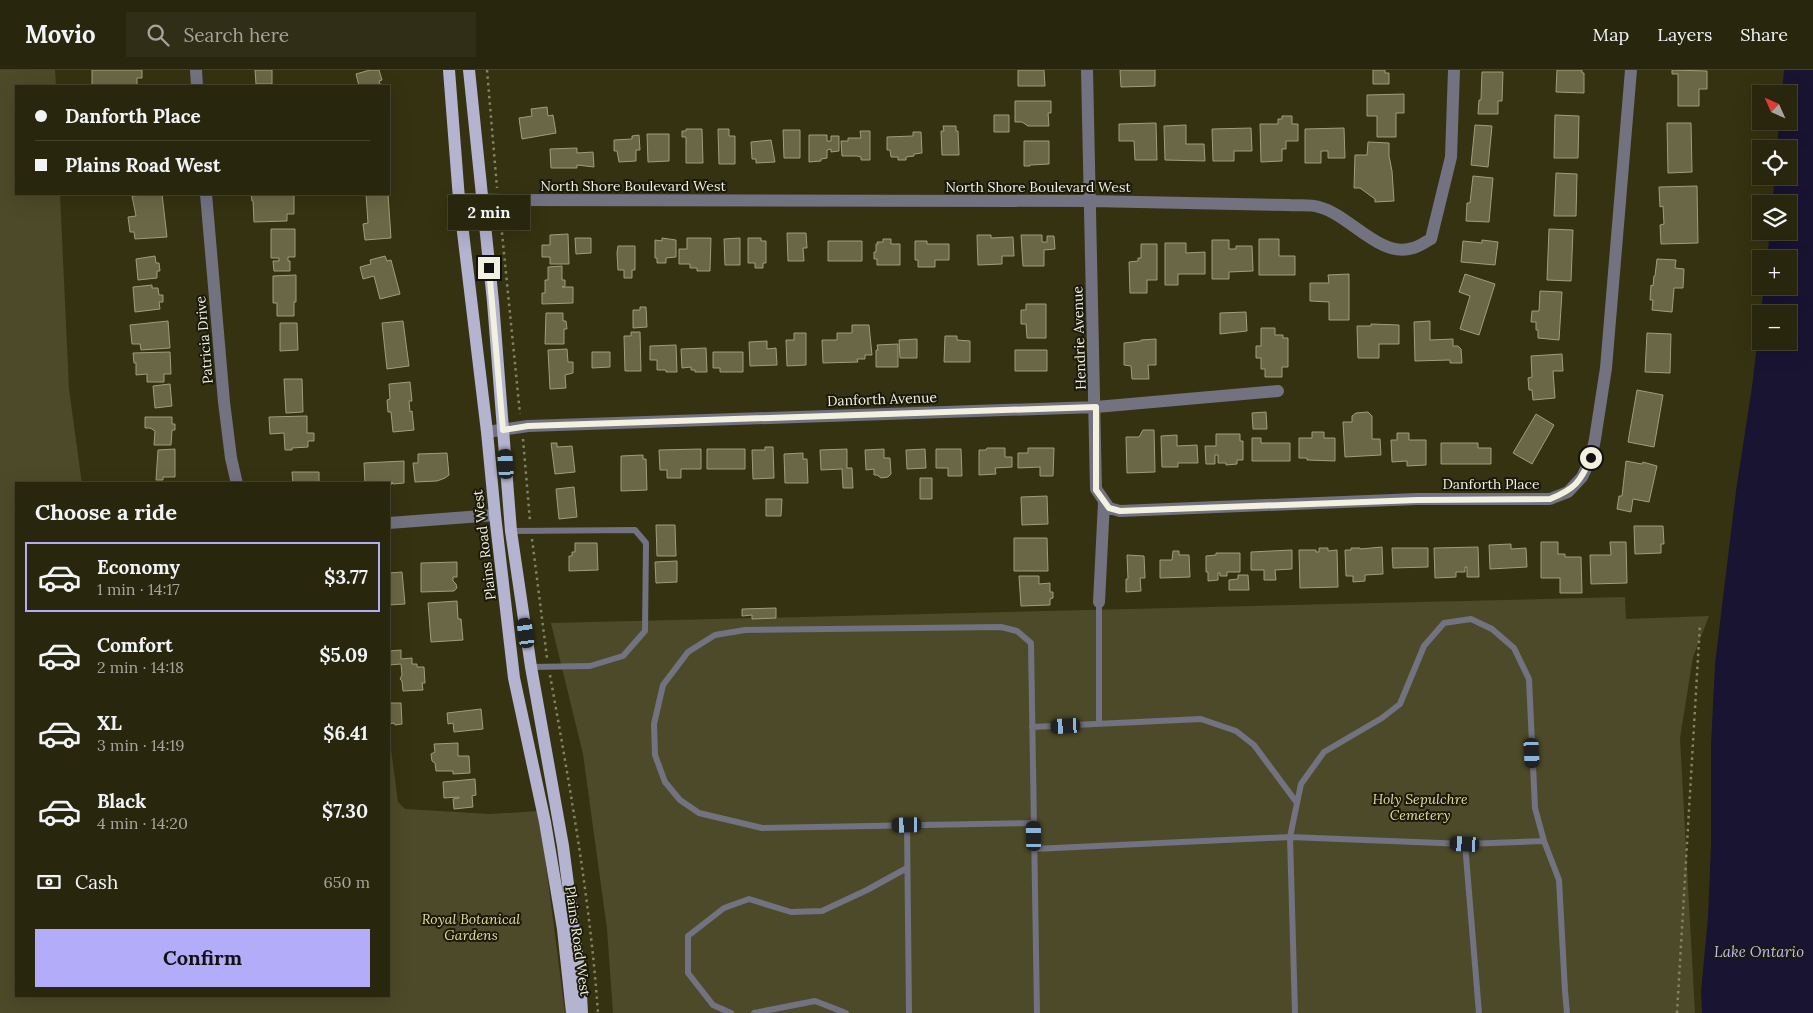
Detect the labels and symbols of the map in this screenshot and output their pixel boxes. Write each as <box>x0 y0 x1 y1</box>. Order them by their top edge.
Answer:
north arrow <box>1752 85 1798 130</box>
street label: North Shore Boulevard West <box>540 177 726 195</box>
street label: North Shore Boulevard West <box>945 178 1131 196</box>
callout: 2 min <box>448 196 530 230</box>
route end <box>478 257 500 279</box>
street label: Hendrie Avenue <box>1068 285 1090 390</box>
street label: Patricia Drive <box>191 295 217 385</box>
street label: Danforth Avenue <box>827 388 938 410</box>
route start <box>1580 447 1602 469</box>
car <box>497 449 514 479</box>
street label: Danforth Place <box>1443 475 1540 493</box>
street label: Plains Road West <box>468 488 500 601</box>
car <box>516 617 535 649</box>
car <box>1050 718 1081 734</box>
car <box>1523 738 1540 768</box>
park label: Holy Sepulchre Cemetery <box>1372 790 1468 824</box>
car <box>891 817 922 833</box>
car <box>1026 821 1041 851</box>
car <box>1449 836 1480 852</box>
street label: Plains Road West <box>561 885 595 998</box>
park label: Royal Botanical Gardens <box>422 910 520 944</box>
water label: Lake Ontario <box>1714 942 1804 961</box>

